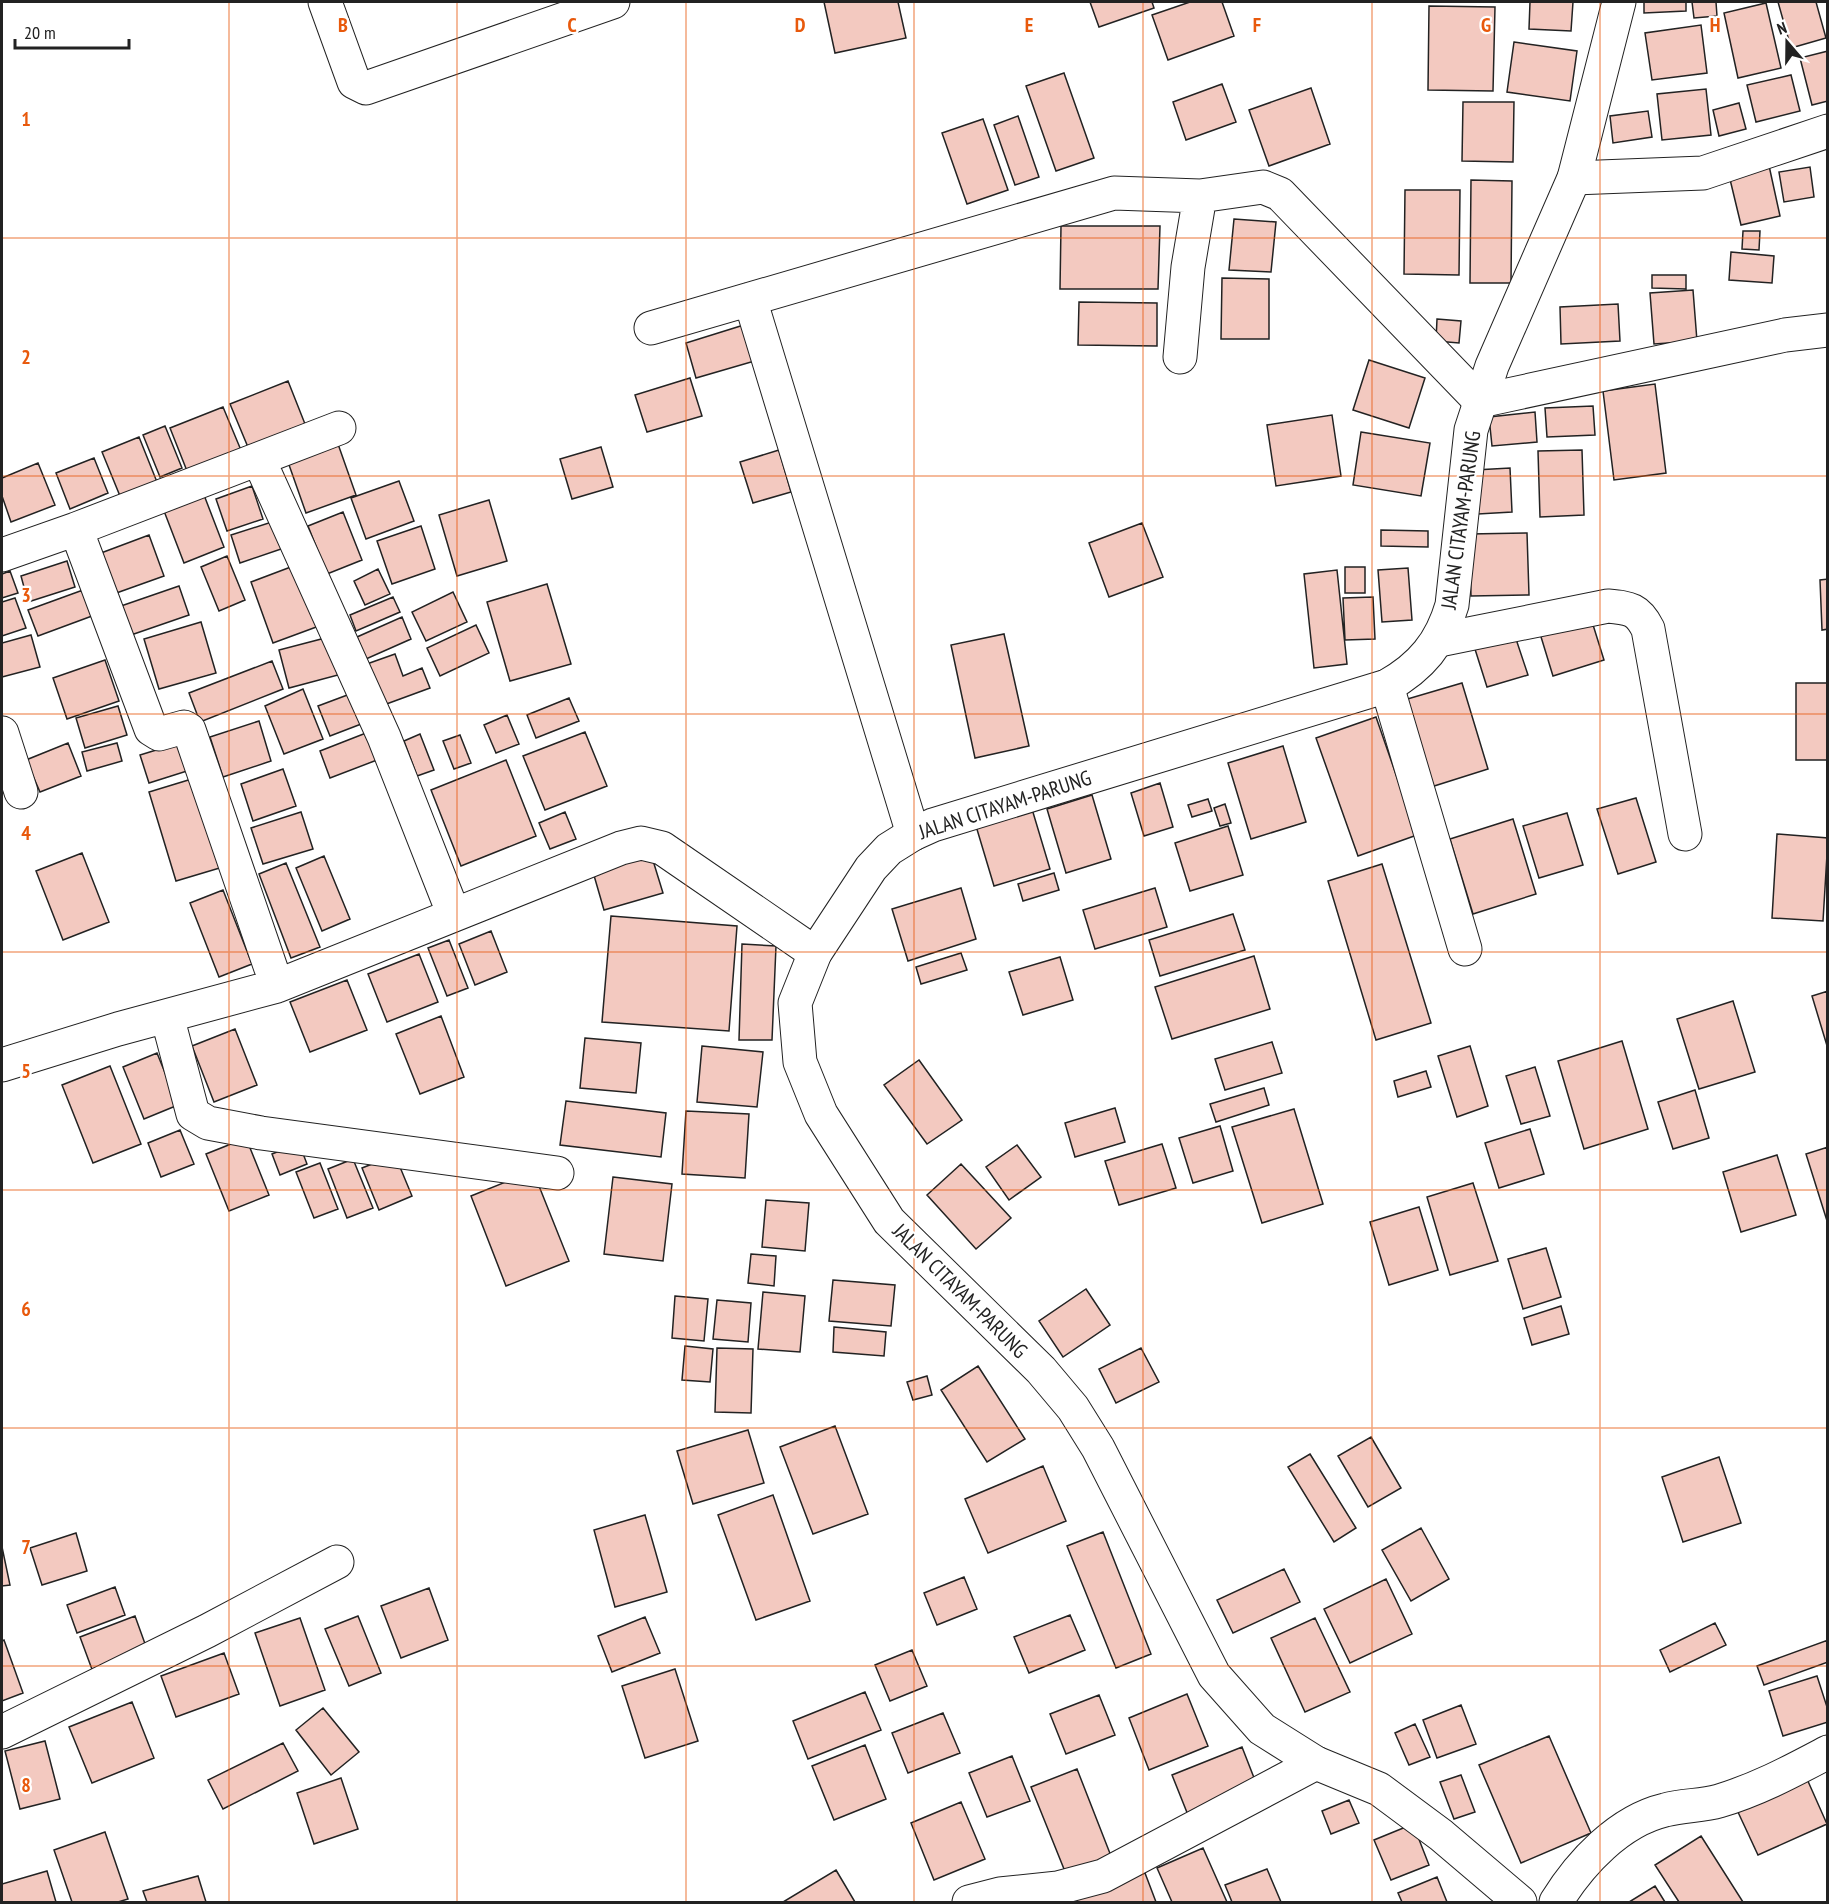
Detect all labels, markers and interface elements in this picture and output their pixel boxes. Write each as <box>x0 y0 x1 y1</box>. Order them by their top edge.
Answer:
scale bar <box>15 12 129 50</box>
text: B <box>338 12 348 38</box>
text: C <box>567 12 577 38</box>
text: D <box>795 12 806 38</box>
text: E <box>1025 12 1033 38</box>
text: F <box>1253 12 1261 38</box>
text: G <box>1481 12 1491 38</box>
text: H <box>1710 12 1720 38</box>
north arrow <box>1757 12 1817 72</box>
text: N <box>1774 17 1789 39</box>
text: 20 m <box>24 21 56 44</box>
text: 1 <box>21 106 31 132</box>
text: 2 <box>21 344 31 370</box>
street label: JALAN CITAYAM-PARUNG <box>1434 429 1486 612</box>
text: 3 <box>21 582 31 608</box>
street label: JALAN CITAYAM-PARUNG <box>914 764 1094 845</box>
text: 4 <box>21 820 31 846</box>
text: 5 <box>21 1058 31 1084</box>
street label: JALAN CITAYAM-PARUNG <box>887 1217 1033 1364</box>
text: 6 <box>21 1296 31 1322</box>
text: 7 <box>21 1534 31 1560</box>
text: 8 <box>21 1772 31 1798</box>

